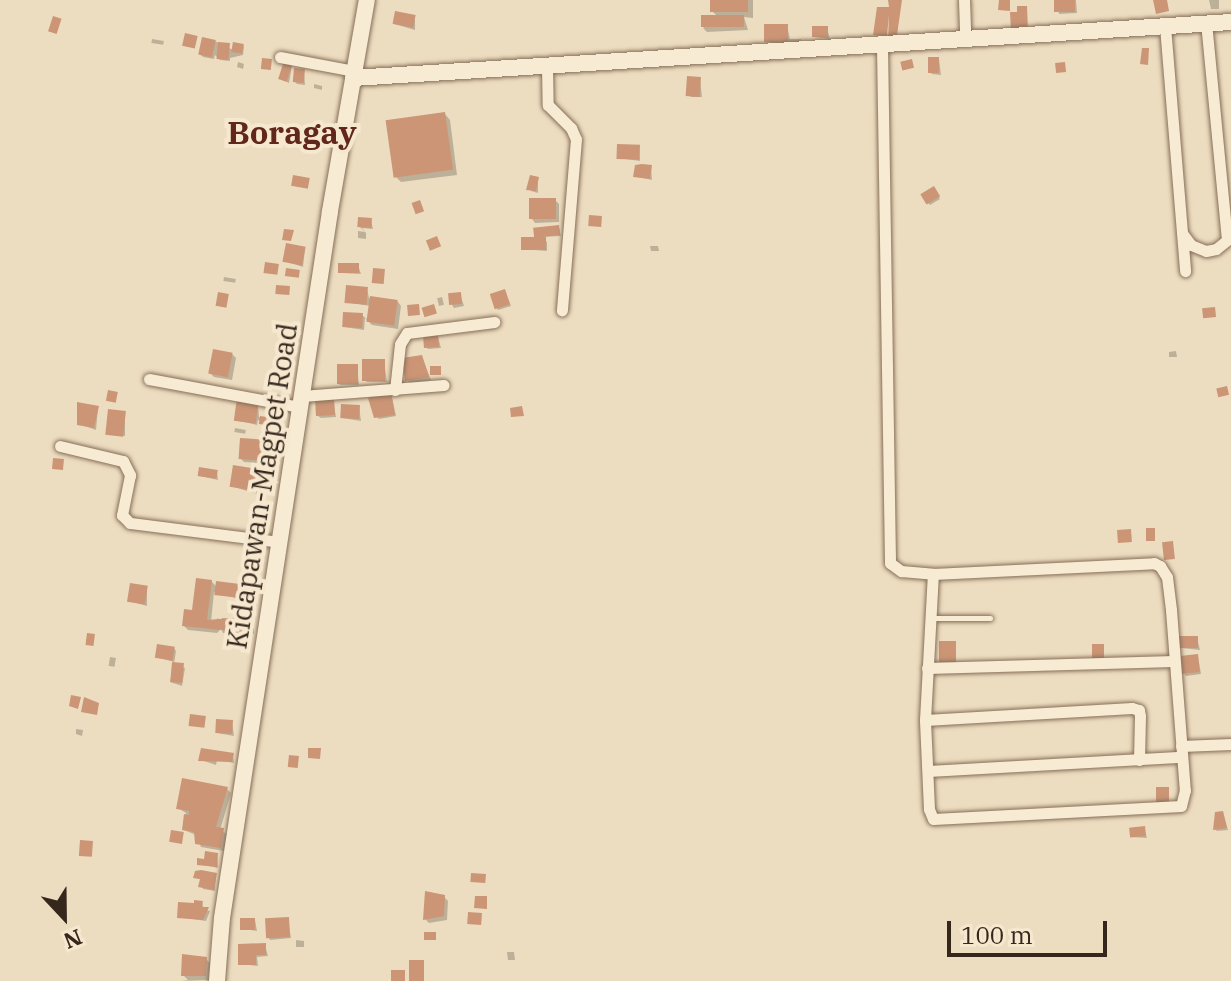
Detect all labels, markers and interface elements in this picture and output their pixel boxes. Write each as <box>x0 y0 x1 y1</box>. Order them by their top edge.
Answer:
district label: Boragay <box>227 113 357 151</box>
street label: Kidapawan-Magpet Road <box>220 321 304 651</box>
north arrow <box>24 877 104 957</box>
scale bar <box>951 905 1111 955</box>
text: 100 m <box>961 919 1033 951</box>
text: N <box>60 923 87 956</box>

